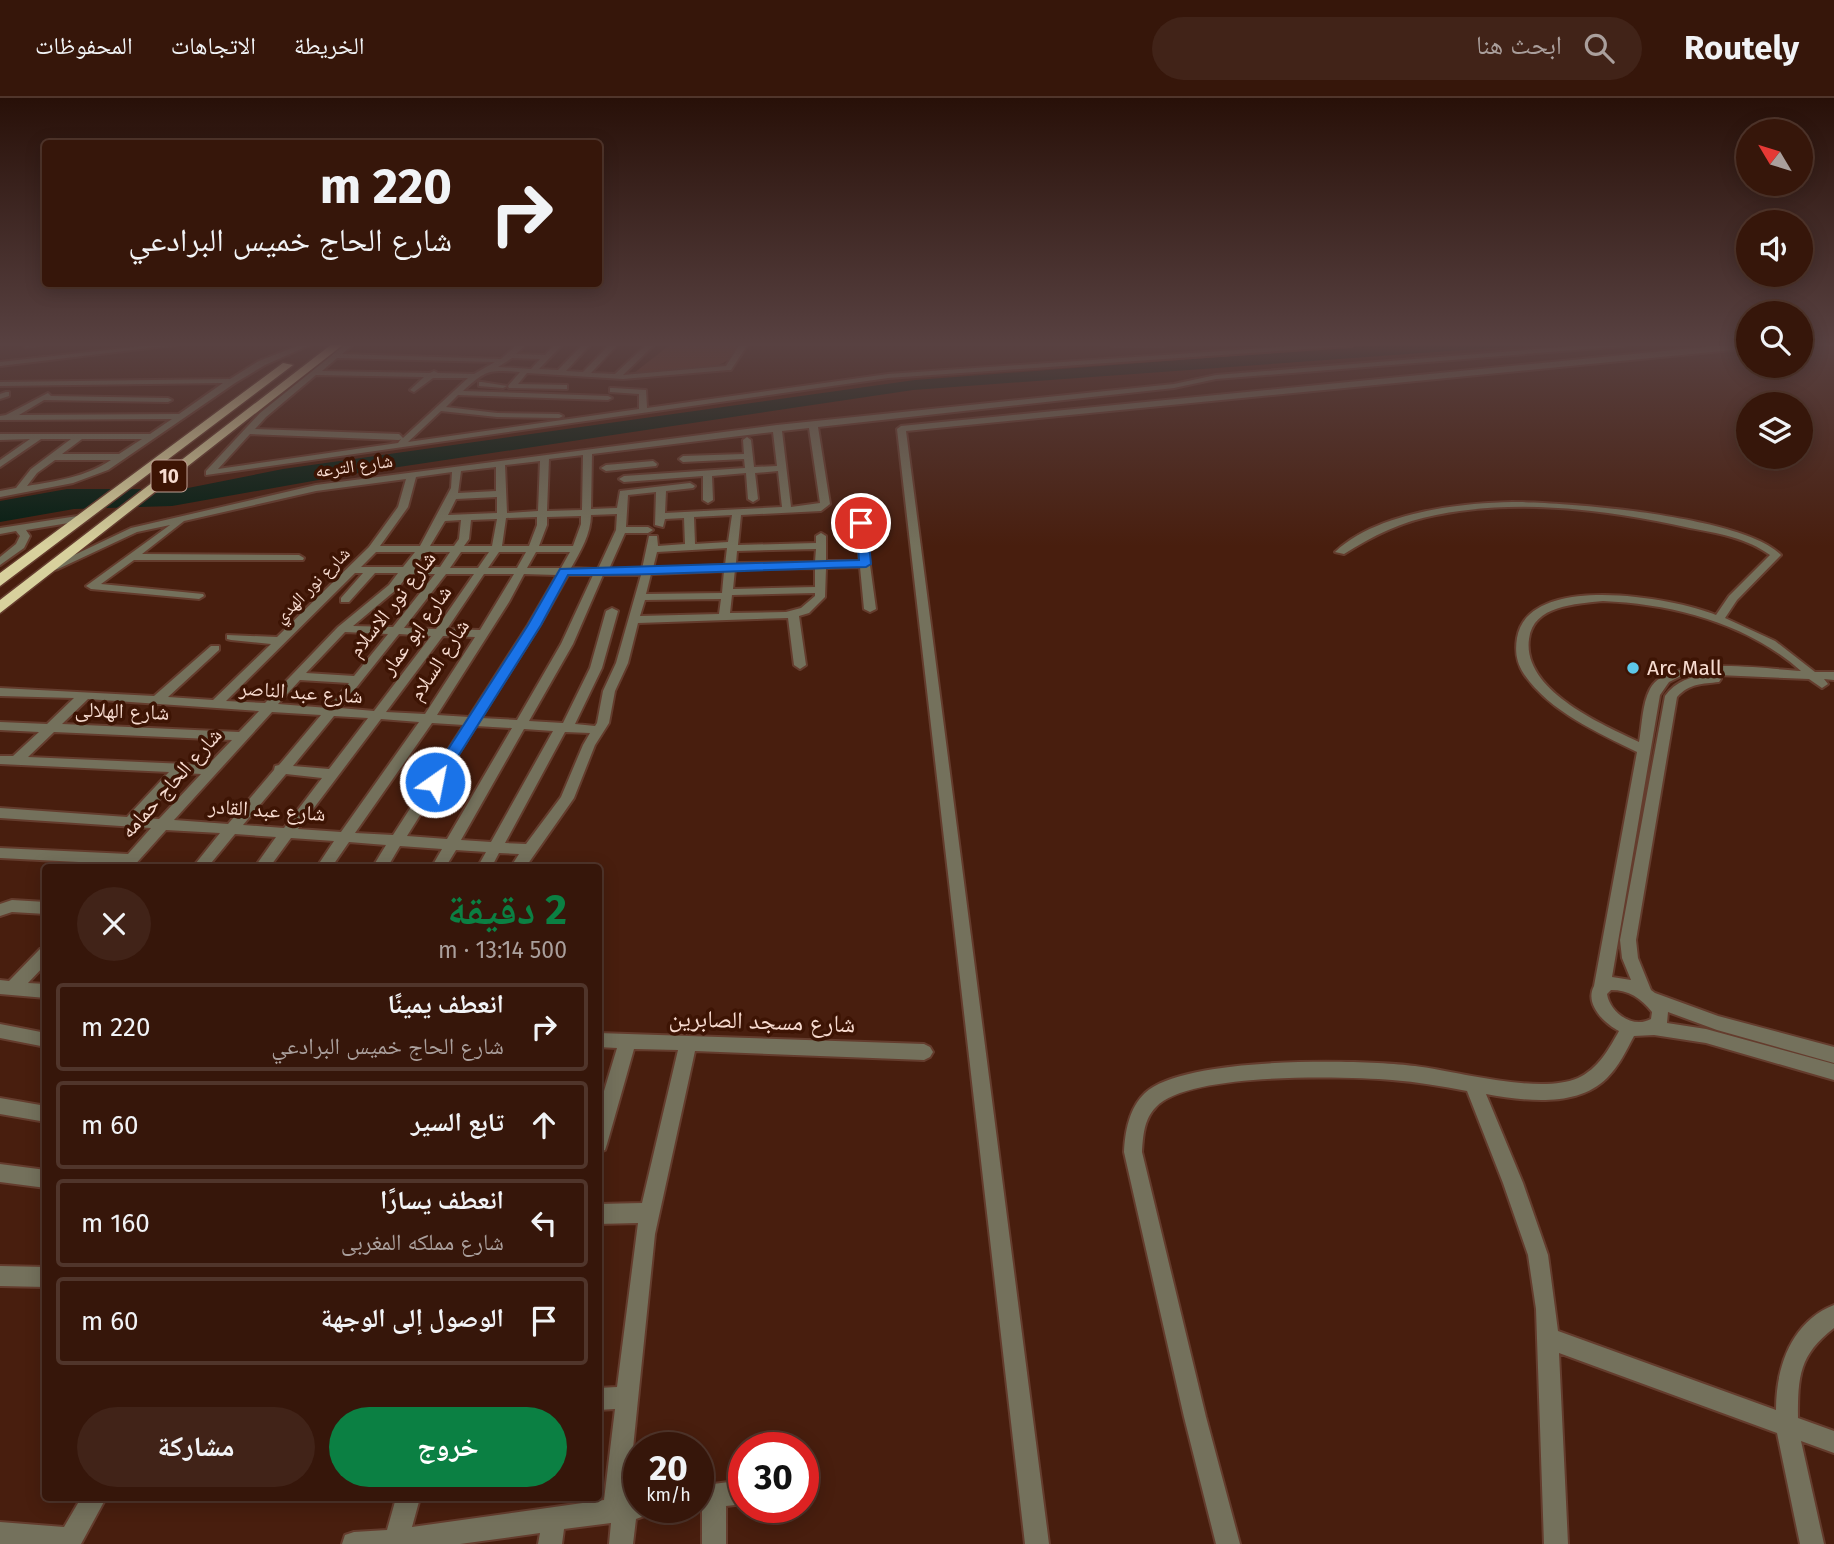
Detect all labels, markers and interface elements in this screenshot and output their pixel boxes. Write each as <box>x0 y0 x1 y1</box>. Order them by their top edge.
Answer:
search box <box>1152 17 1642 80</box>
text: Routely <box>1684 28 1799 68</box>
icon: search <box>1580 29 1618 67</box>
text: ابحث هنا <box>1476 30 1562 61</box>
text: المحفوظات <box>35 32 133 60</box>
text: الاتجاهات <box>171 32 256 60</box>
text: الخريطة <box>294 32 365 60</box>
north arrow <box>1736 119 1813 196</box>
map controls <box>1736 119 1813 469</box>
text: 220 m <box>320 157 452 216</box>
icon: right <box>476 168 567 259</box>
button: sound <box>1736 210 1813 287</box>
text: شارع الحاج خميس البرادعي <box>128 221 452 259</box>
button: search <box>1736 301 1813 378</box>
button: layers <box>1736 392 1813 469</box>
street label: شارع الترعه <box>314 450 394 482</box>
road number: 10 <box>152 460 186 492</box>
pin <box>831 493 891 553</box>
icon: arrive <box>842 504 880 542</box>
street label: شارع نور الهدي <box>269 542 357 630</box>
street label: شارع نور الاسلام <box>342 546 442 663</box>
street label: شارع ابو عمار <box>374 580 457 681</box>
street label: شارع السلام <box>403 614 476 706</box>
place label: Arc Mall <box>1647 655 1722 681</box>
marker: Arc Mall <box>1625 660 1641 676</box>
street label: شارع عبد الناصر <box>237 675 364 709</box>
street label: شارع الهلالى <box>74 696 170 726</box>
street label: شارع الحاج حمامه <box>115 722 227 844</box>
position arrow <box>398 745 472 819</box>
street label: شارع عبد القادر <box>207 793 326 827</box>
text: 2 دقيقة <box>447 885 567 935</box>
button: close <box>77 887 151 961</box>
text: 500 m · 13:14 <box>438 936 567 964</box>
text: انعطف يمينًا <box>388 989 504 1020</box>
street label: شارع مسجد الصابرين <box>668 1004 856 1039</box>
icon: right <box>525 1008 563 1046</box>
text: 220 m <box>81 1012 150 1043</box>
text: شارع الحاج خميس البرادعي <box>271 1032 504 1060</box>
icon: ahead <box>525 1106 563 1144</box>
text: تابع السير <box>411 1107 504 1138</box>
text: 60 m <box>81 1110 139 1141</box>
text: انعطف يسارًا <box>380 1185 504 1216</box>
icon: left <box>525 1204 563 1242</box>
text: 160 m <box>81 1208 150 1239</box>
text: شارع مملكه المغربى <box>341 1228 504 1256</box>
icon: arrive <box>525 1302 563 1340</box>
text: الوصول إلى الوجهة <box>321 1303 504 1334</box>
text: 60 m <box>81 1306 139 1337</box>
button: مشاركة <box>77 1407 315 1487</box>
button: خروج <box>329 1407 567 1487</box>
speed limit sign: 30 <box>728 1432 819 1523</box>
text: 20 <box>649 1447 688 1489</box>
text: km/h <box>646 1484 691 1506</box>

